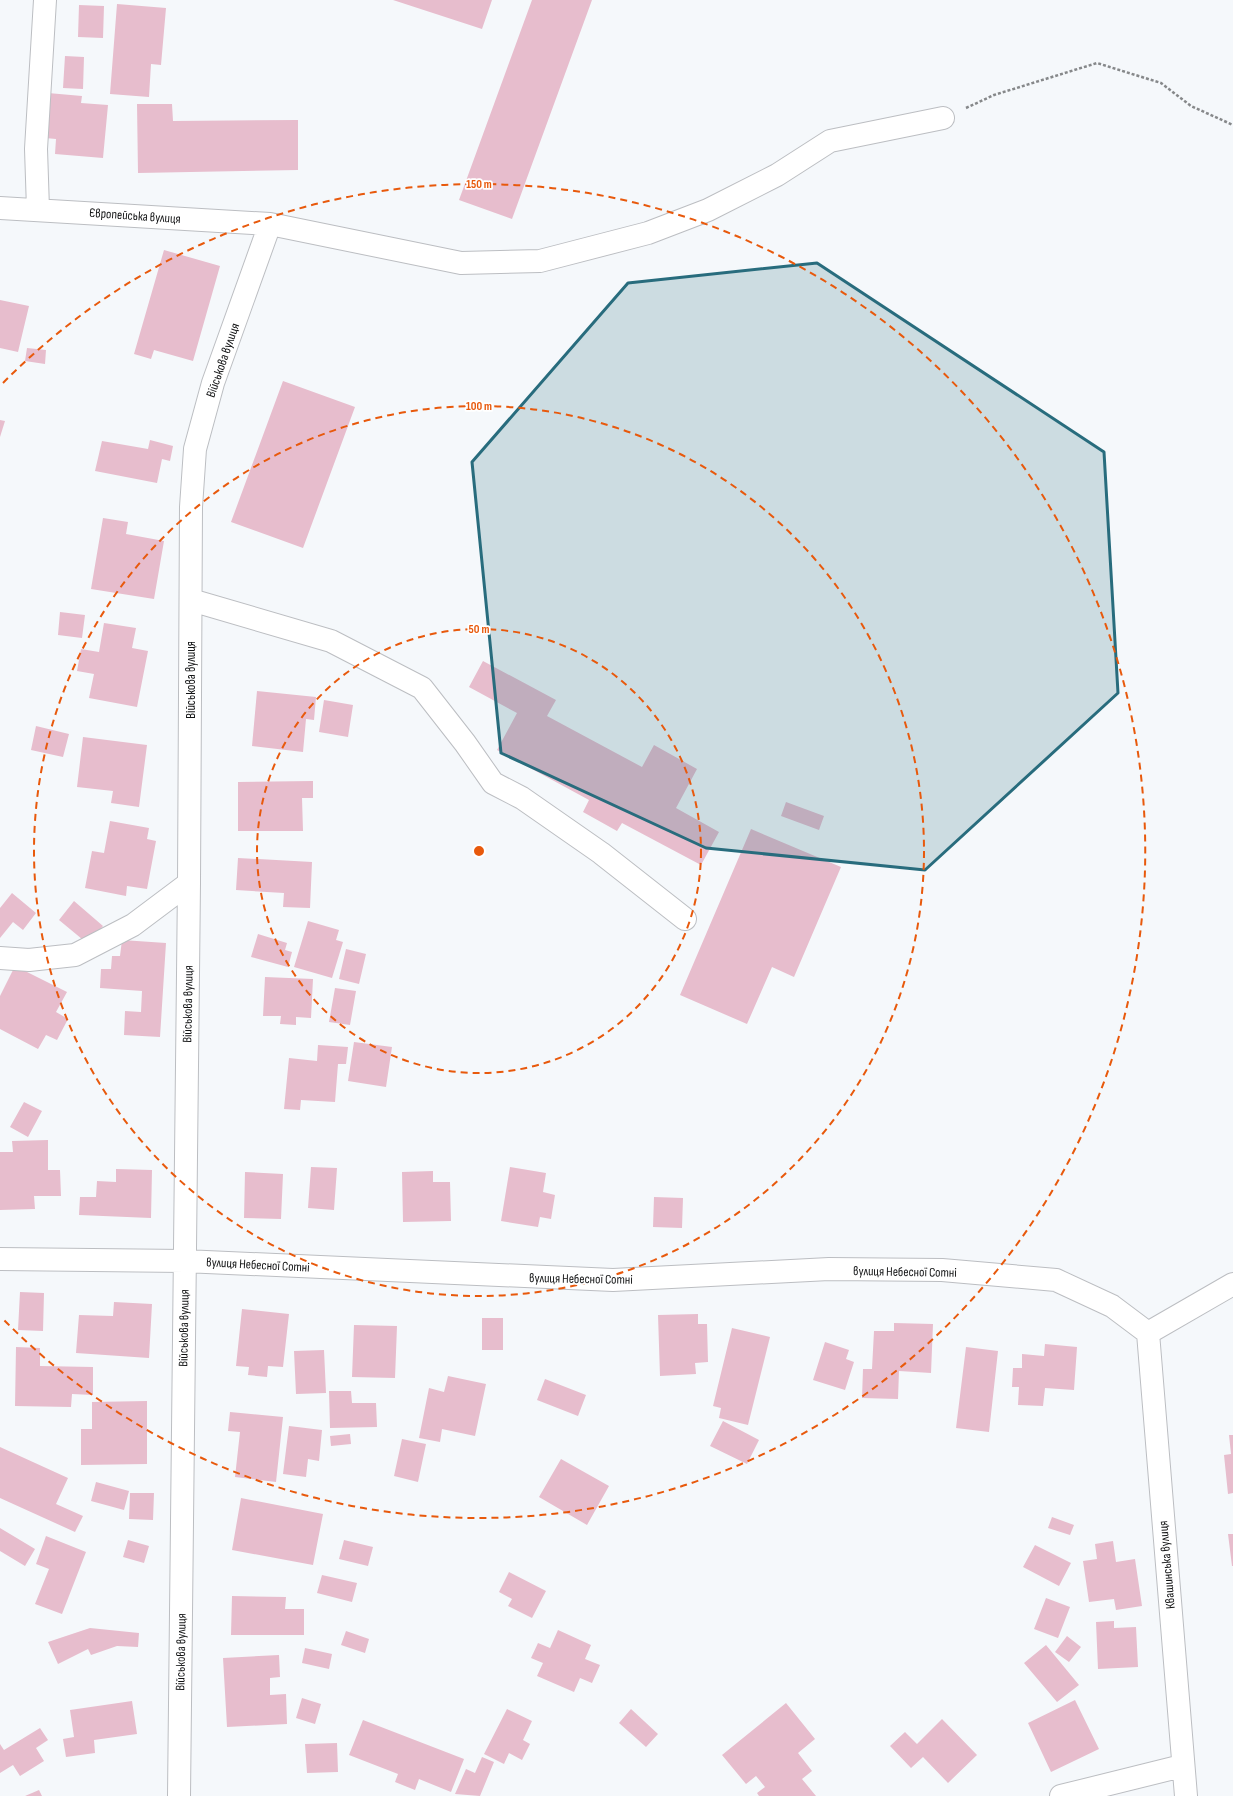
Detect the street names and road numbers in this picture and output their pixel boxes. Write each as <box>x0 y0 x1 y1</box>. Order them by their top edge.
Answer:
street label: Європейська вулиця <box>89 205 181 227</box>
street label: Військова вулиця <box>203 321 243 400</box>
street label: Військова вулиця <box>183 641 199 719</box>
street label: Військова вулиця <box>179 965 197 1043</box>
street label: вулиця Небесної Сотні <box>206 1254 310 1276</box>
street label: вулиця Небесної Сотні <box>853 1263 957 1281</box>
street label: вулиця Небесної Сотні <box>529 1270 633 1288</box>
street label: Військова вулиця <box>175 1289 193 1367</box>
street label: Квашинська вулиця <box>1155 1520 1179 1610</box>
street label: Військова вулиця <box>172 1613 190 1691</box>

